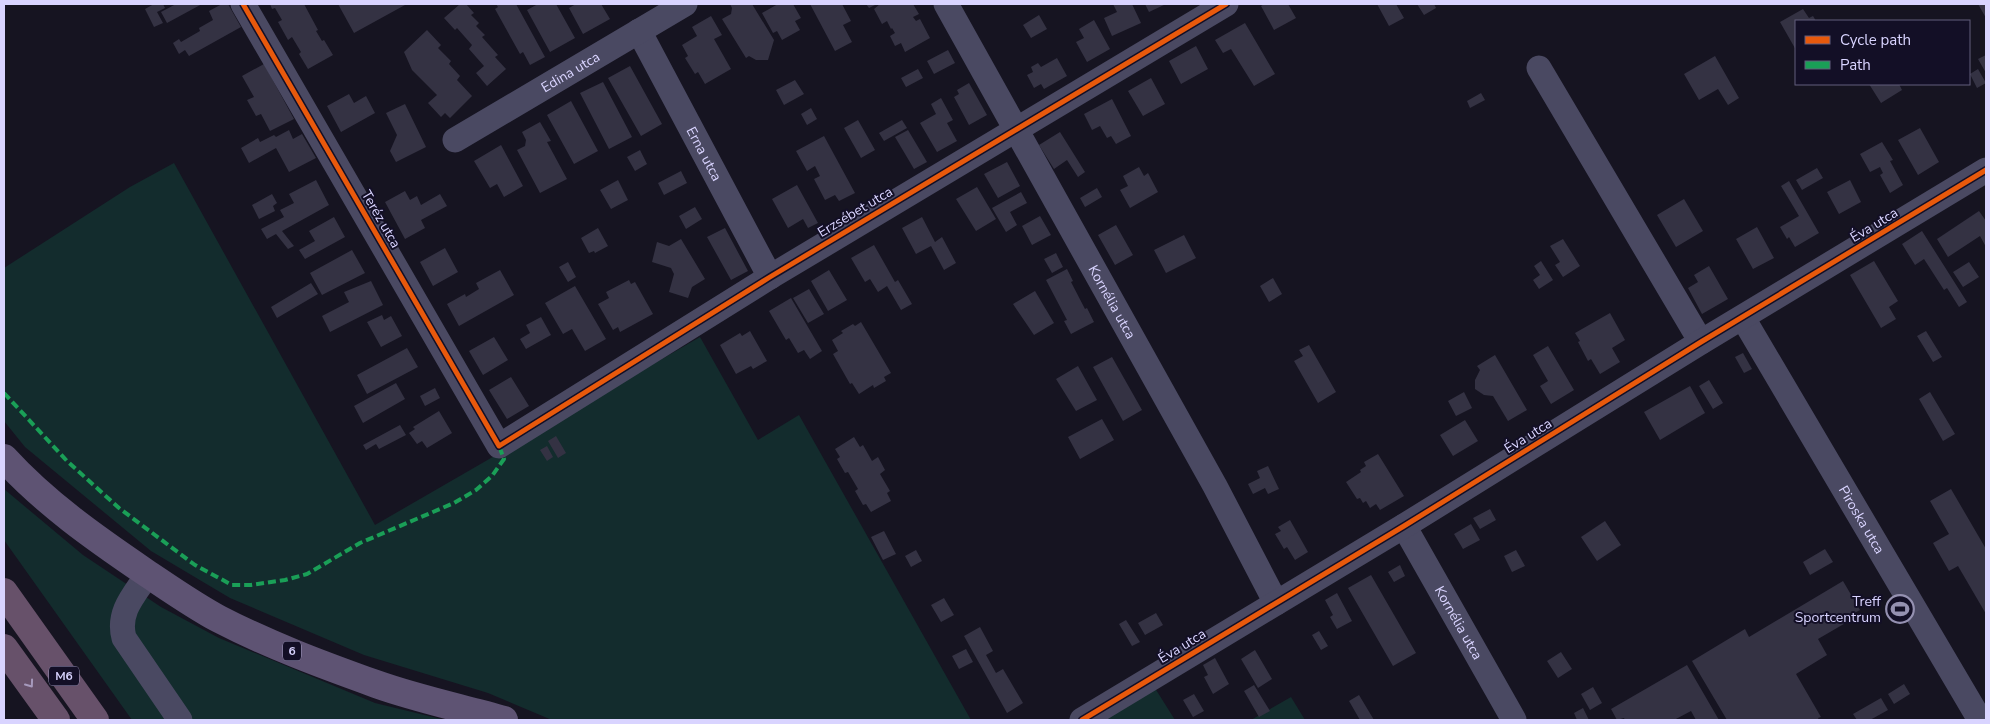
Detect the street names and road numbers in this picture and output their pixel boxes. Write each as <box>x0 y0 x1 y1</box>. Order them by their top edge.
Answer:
street label: Edina utca <box>538 47 603 97</box>
street label: Erna utca <box>682 123 727 184</box>
street label: Erzsébet utca <box>814 182 896 242</box>
street label: Teréz utca <box>357 187 405 251</box>
street label: Éva utca <box>1847 203 1901 247</box>
street label: Kornélia utca <box>1084 261 1140 342</box>
street label: Éva utca <box>1501 414 1555 458</box>
street label: Piroska utca <box>1834 482 1889 557</box>
street label: Kornélia utca <box>1430 582 1487 663</box>
street label: Éva utca <box>1155 624 1209 668</box>
road number: 6 <box>283 641 301 660</box>
road number: M6 <box>49 666 79 686</box>

